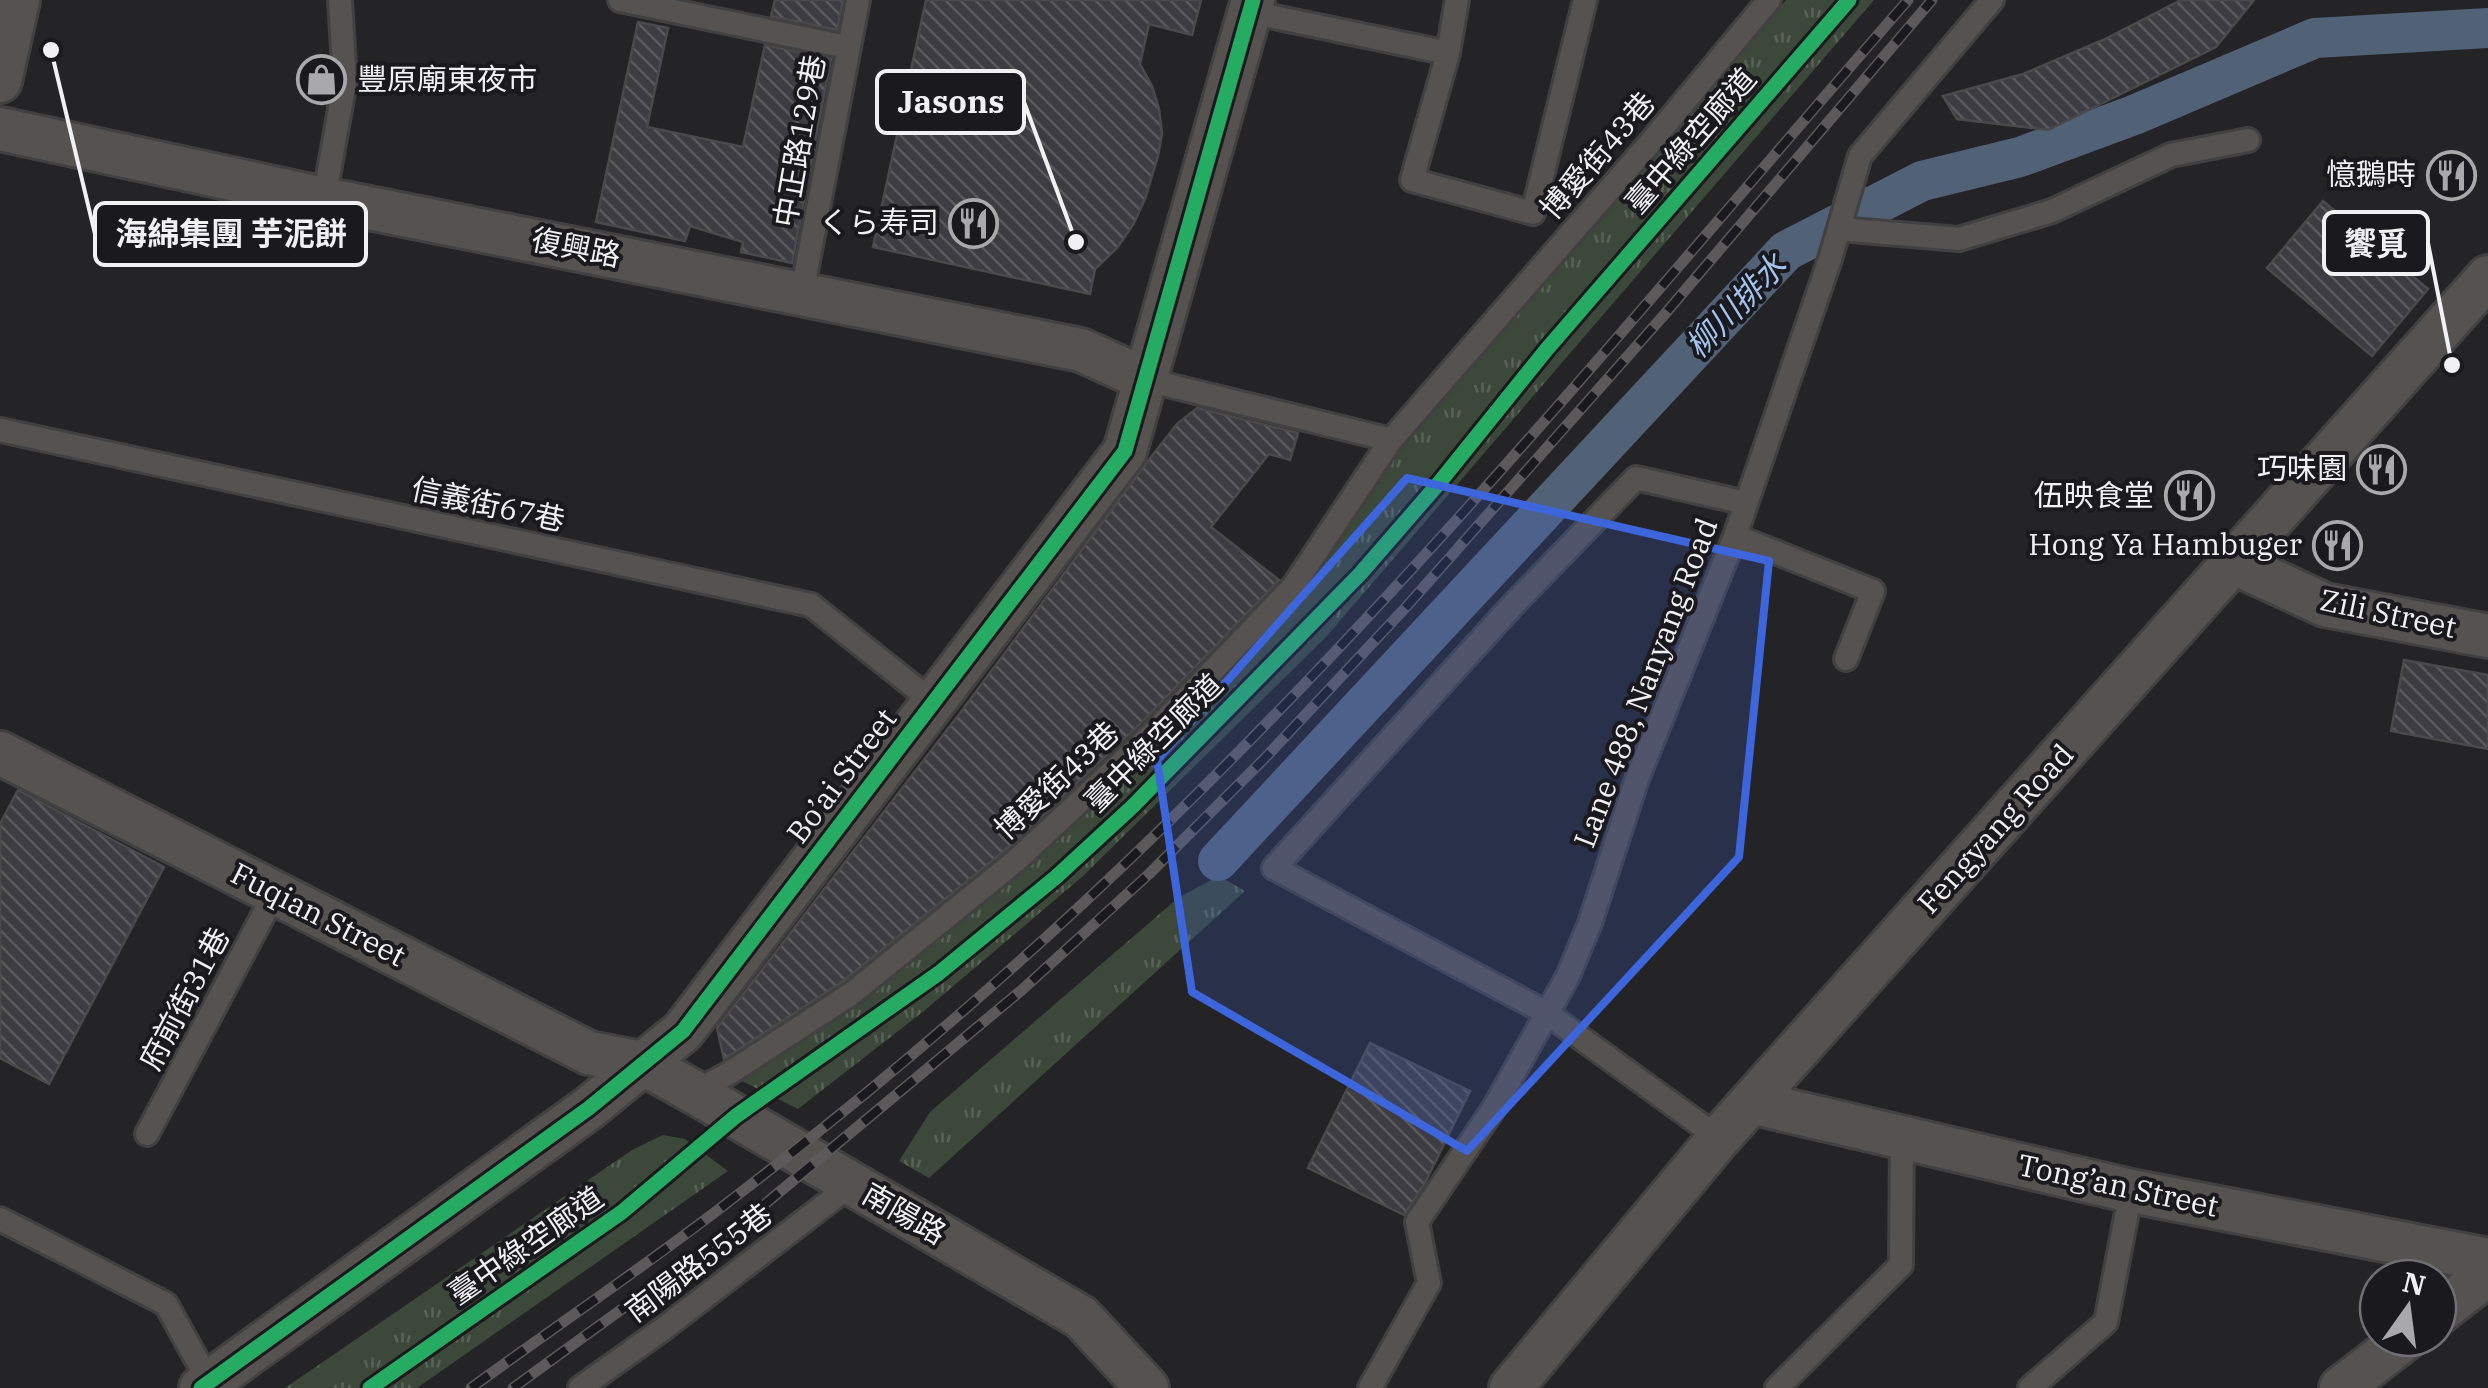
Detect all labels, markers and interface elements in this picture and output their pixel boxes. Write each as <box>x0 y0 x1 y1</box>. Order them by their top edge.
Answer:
street label: 中正路129巷 <box>764 52 833 230</box>
shop icon: 豐原廟東夜市 <box>296 54 348 106</box>
place label: 豐原廟東夜市 <box>357 59 537 98</box>
street label: 臺中綠空廊道 <box>1616 59 1764 221</box>
callout: Jasons <box>877 71 1024 133</box>
text: Jasons <box>898 80 1004 122</box>
street label: 博愛街43巷 <box>1531 83 1663 227</box>
restaurant icon: 憶鵝時 <box>2425 149 2477 201</box>
place label: 憶鵝時 <box>2326 154 2416 193</box>
restaurant icon: くら寿司 <box>948 197 1000 249</box>
place label: くら寿司 <box>819 202 939 241</box>
callout: 海綿集團 芋泥餅 <box>95 203 366 265</box>
text: 海綿集團 芋泥餅 <box>115 212 347 254</box>
callout: 饗覓 <box>2324 212 2428 274</box>
street label: 復興路 <box>528 219 624 274</box>
text: 饗覓 <box>2344 222 2408 264</box>
water label: 柳川排水 <box>1676 243 1796 366</box>
restaurant icon: 巧味園 <box>2356 443 2408 495</box>
place label: 巧味園 <box>2257 448 2347 487</box>
street label: 信義街67巷 <box>408 468 569 539</box>
restaurant icon: 伍映食堂 <box>2163 470 2215 522</box>
place label: 伍映食堂 <box>2034 475 2154 514</box>
street label: Lane 488, Nanyang Road <box>1564 512 1725 853</box>
restaurant icon: Hong Ya Hambuger <box>2311 519 2363 571</box>
place label: Hong Ya Hambuger <box>2028 524 2302 563</box>
street label: Zili Street <box>2317 579 2460 646</box>
street label: 臺中綠空廊道 <box>1076 665 1230 819</box>
street label: Bo’ai Street <box>777 700 904 850</box>
street label: 博愛街43巷 <box>986 712 1126 847</box>
street label: Fengyang Road <box>1908 735 2081 921</box>
street label: Fuqian Street <box>225 853 413 974</box>
street label: 府前街31巷 <box>130 920 238 1076</box>
street label: Tong’an Street <box>2015 1144 2222 1225</box>
street label: 南陽路 <box>856 1173 953 1252</box>
street label: 臺中綠空廊道 <box>440 1177 610 1312</box>
street label: 南陽路555巷 <box>617 1194 779 1330</box>
north arrow <box>2358 1258 2458 1358</box>
text: N <box>2399 1263 2429 1304</box>

